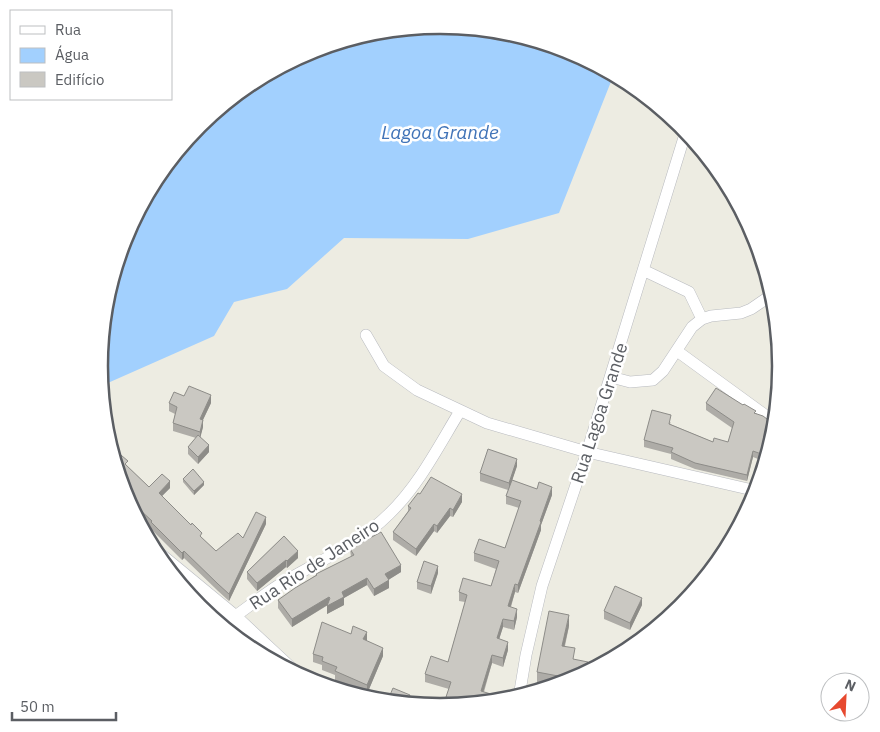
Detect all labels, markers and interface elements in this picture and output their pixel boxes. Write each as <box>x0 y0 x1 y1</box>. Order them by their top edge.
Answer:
legend <box>10 10 172 100</box>
text: Rua <box>55 20 81 39</box>
text: Água <box>55 45 89 64</box>
text: Edifício <box>55 70 104 89</box>
water label: Lagoa Grande <box>381 120 499 144</box>
street label: Rua Lagoa Grande <box>565 340 633 486</box>
street label: Rua Rio de Janeiro <box>245 513 383 615</box>
north arrow <box>820 672 870 722</box>
text: N <box>842 675 859 695</box>
scale bar <box>12 690 116 722</box>
text: 50 m <box>20 697 55 716</box>

